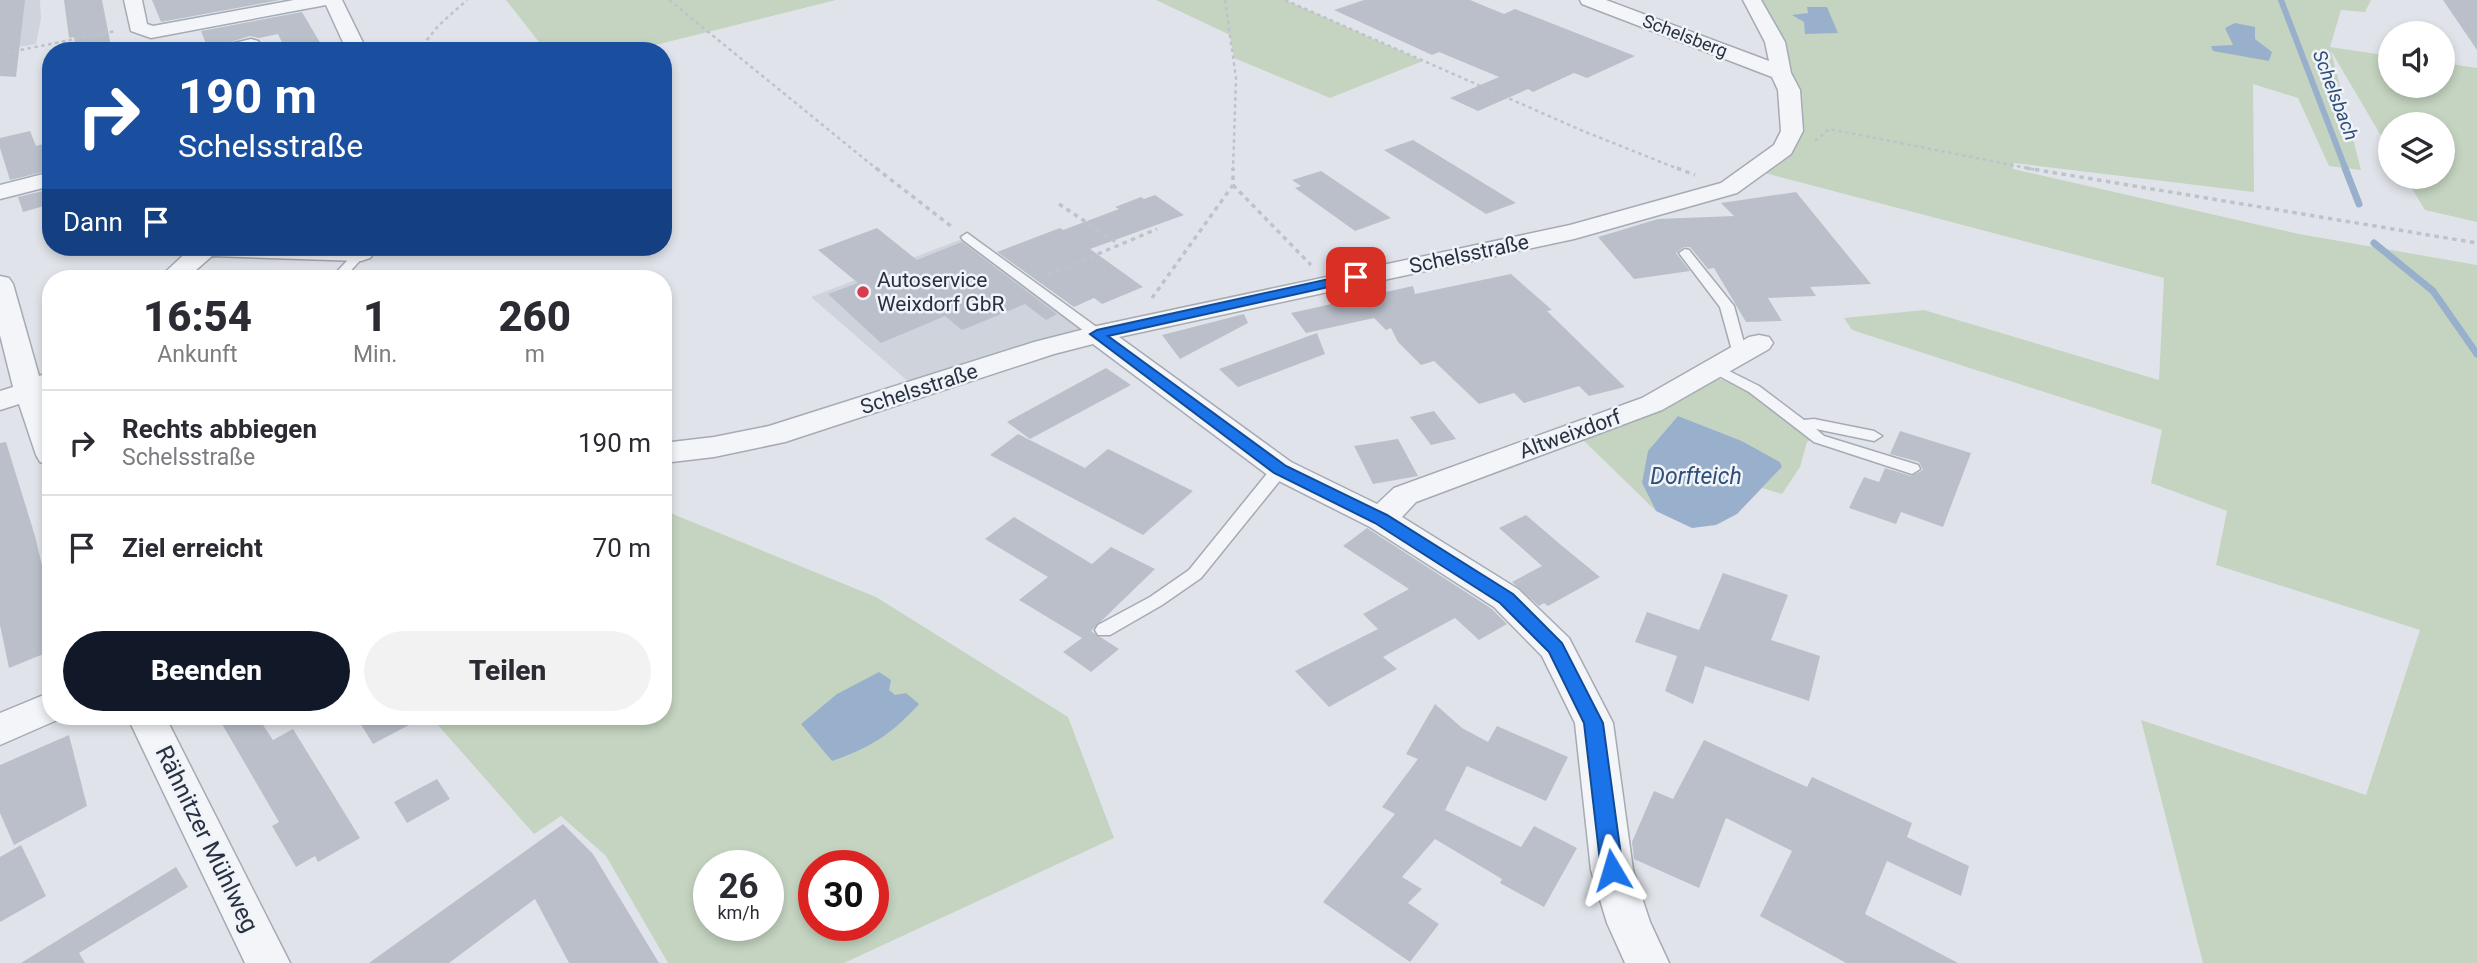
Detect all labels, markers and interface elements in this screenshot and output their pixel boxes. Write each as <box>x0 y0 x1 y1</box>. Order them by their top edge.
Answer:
street label: Schelsberg <box>1640 10 1730 61</box>
map controls <box>2378 21 2455 189</box>
button: sound <box>2378 21 2455 98</box>
water label: Schelsbach <box>2308 47 2363 143</box>
text: 190 m <box>178 68 317 125</box>
icon: right <box>63 70 154 161</box>
button: layers <box>2378 112 2455 189</box>
text: Schelsstraße <box>178 127 363 165</box>
icon: arrive <box>137 203 175 241</box>
text: Dann <box>63 207 123 237</box>
street label: Schelsstraße <box>1407 230 1531 278</box>
pin <box>1326 247 1386 307</box>
icon: arrive <box>1337 258 1375 296</box>
place label: Autoservice Weixdorf GbR <box>877 268 1004 316</box>
marker: Autoservice Weixdorf GbR <box>855 284 871 300</box>
text: 16:54 <box>143 292 252 341</box>
text: 1 <box>363 292 387 341</box>
text: 260 <box>498 292 571 341</box>
text: Ankunft <box>157 341 238 368</box>
text: Min. <box>353 341 397 368</box>
text: m <box>525 341 545 368</box>
street label: Schelsstraße <box>857 359 981 419</box>
street label: Altweixdorf <box>1516 404 1625 463</box>
text: Rechts abbiegen <box>122 414 317 444</box>
icon: right <box>63 424 101 462</box>
text: 190 m <box>578 428 651 458</box>
text: Schelsstraße <box>122 444 255 471</box>
water label: Dorfteich <box>1650 463 1742 490</box>
icon: arrive <box>63 529 101 567</box>
text: Ziel erreicht <box>122 533 263 563</box>
text: 70 m <box>593 533 651 563</box>
button: Beenden <box>63 631 350 711</box>
button: Teilen <box>364 631 651 711</box>
street label: Rähnitzer Mühlweg <box>150 741 264 937</box>
position arrow <box>1575 833 1649 907</box>
speed limit sign: 30 <box>798 850 889 941</box>
text: 26 <box>718 866 759 907</box>
text: km/h <box>717 902 760 923</box>

